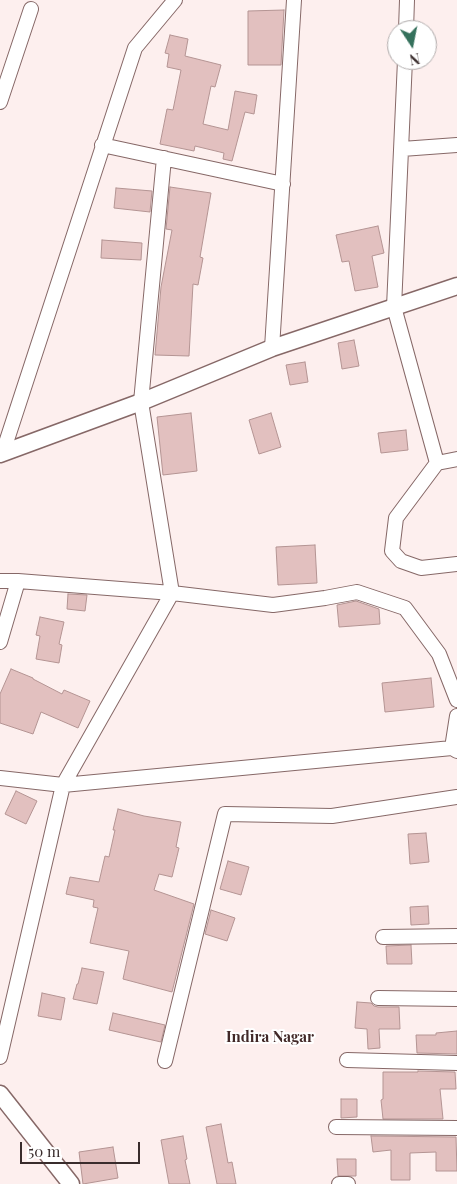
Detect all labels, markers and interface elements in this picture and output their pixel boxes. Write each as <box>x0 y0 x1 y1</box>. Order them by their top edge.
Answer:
north arrow <box>387 20 437 70</box>
text: N <box>408 49 422 70</box>
district label: Indira Nagar <box>226 1028 314 1046</box>
scale bar <box>22 1132 142 1164</box>
text: 50 m <box>28 1141 60 1161</box>

